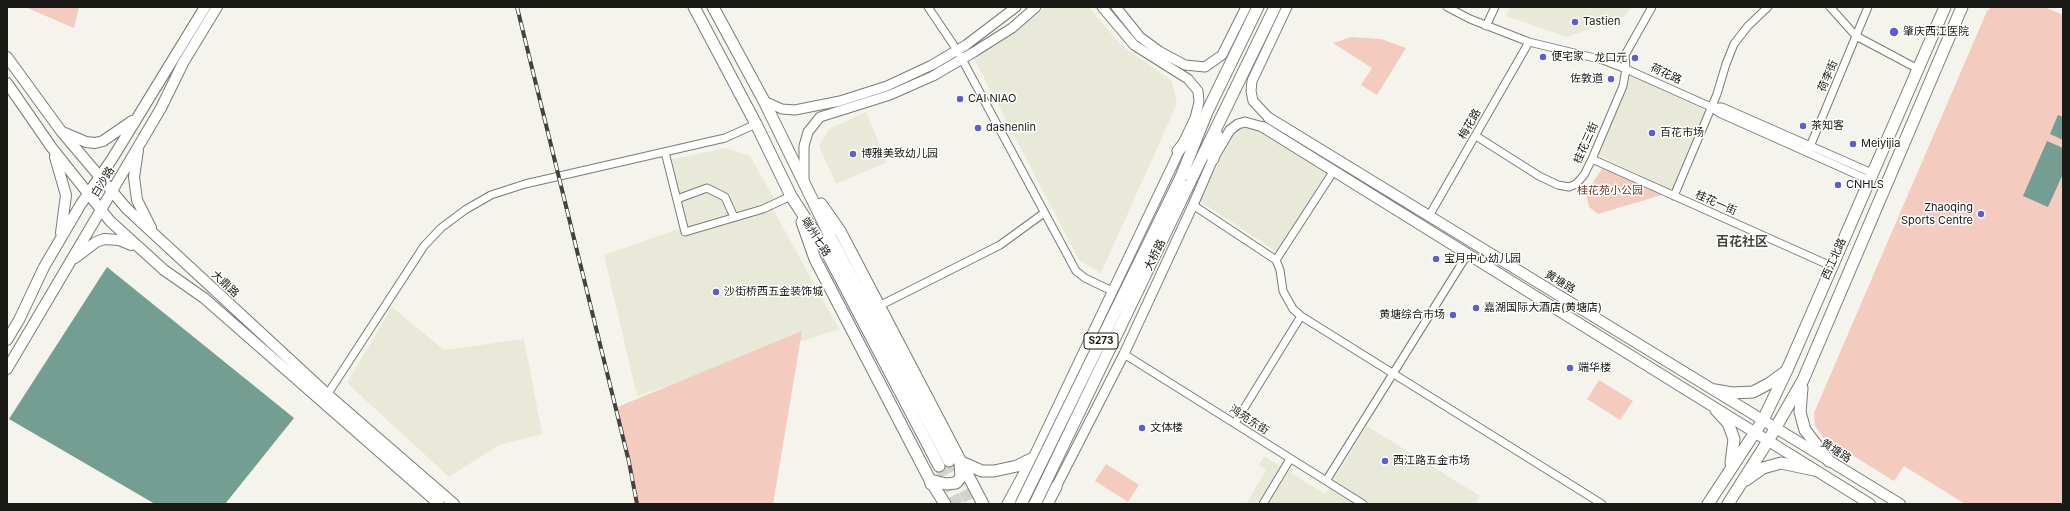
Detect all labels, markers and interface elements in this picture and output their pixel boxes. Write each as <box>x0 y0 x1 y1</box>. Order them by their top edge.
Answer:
place label: Tastien <box>1583 15 1620 29</box>
marker: Tastien <box>1570 17 1580 27</box>
place label: 肇庆西江医院 <box>1903 25 1969 39</box>
marker: 肇庆西江医院 <box>1888 26 1900 38</box>
place label: 便宅家 <box>1551 50 1584 64</box>
place label: 龙口元 <box>1594 51 1627 65</box>
marker: 便宅家 <box>1538 52 1548 62</box>
marker: 龙口元 <box>1630 53 1640 63</box>
street label: 荷李街 <box>1815 58 1841 94</box>
street label: 荷花路 <box>1648 61 1684 87</box>
place label: 佐敦道 <box>1570 72 1603 86</box>
marker: 佐敦道 <box>1606 74 1616 84</box>
place label: CAI NIAO <box>968 92 1016 106</box>
marker: CAI NIAO <box>955 94 965 104</box>
street label: 梅花路 <box>1456 106 1484 142</box>
place label: 茶知客 <box>1811 119 1844 133</box>
street label: 桂花三街 <box>1571 120 1601 166</box>
place label: dashenlin <box>986 121 1036 135</box>
marker: 茶知客 <box>1798 121 1808 131</box>
marker: dashenlin <box>973 123 983 133</box>
place label: 百花市场 <box>1660 126 1704 140</box>
marker: 百花市场 <box>1647 128 1657 138</box>
place label: Meiyijia <box>1861 137 1900 151</box>
marker: Meiyijia <box>1848 139 1858 149</box>
place label: 博雅美致幼儿园 <box>861 147 938 161</box>
marker: 博雅美致幼儿园 <box>848 149 858 159</box>
street label: 白沙路 <box>89 164 117 200</box>
place label: CNHLS <box>1846 178 1884 192</box>
marker: CNHLS <box>1833 180 1843 190</box>
park label: 桂花苑小公园 <box>1577 184 1643 198</box>
street label: 桂花一街 <box>1693 188 1739 218</box>
place label: Zhaoqing Sports Centre <box>1901 201 1973 227</box>
marker: Zhaoqing Sports Centre <box>1976 209 1986 219</box>
street label: 端州七路 <box>799 215 833 259</box>
district label: 百花社区 <box>1716 234 1768 250</box>
street label: 西江北路 <box>1819 236 1849 282</box>
street label: 大桥路 <box>1142 237 1168 273</box>
place label: 宝月中心幼儿园 <box>1444 252 1521 266</box>
marker: 宝月中心幼儿园 <box>1431 254 1441 264</box>
street label: 大鼎路 <box>208 268 242 300</box>
street label: 黄塘路 <box>1542 268 1578 296</box>
place label: 沙街桥西五金装饰城 <box>724 285 823 299</box>
marker: 沙街桥西五金装饰城 <box>711 287 721 297</box>
place label: 嘉湖国际大酒店(黄塘店) <box>1484 301 1602 315</box>
marker: 嘉湖国际大酒店(黄塘店) <box>1471 303 1481 313</box>
place label: 黄塘综合市场 <box>1379 308 1445 322</box>
marker: 黄塘综合市场 <box>1448 310 1458 320</box>
road number: S273 <box>1084 333 1118 349</box>
place label: 端华楼 <box>1578 361 1611 375</box>
marker: 端华楼 <box>1565 363 1575 373</box>
street label: 鸿苑东街 <box>1227 402 1271 438</box>
place label: 文体楼 <box>1150 421 1183 435</box>
marker: 文体楼 <box>1137 423 1147 433</box>
street label: 黄塘路 <box>1819 437 1853 465</box>
place label: 西江路五金市场 <box>1393 454 1470 468</box>
marker: 西江路五金市场 <box>1380 456 1390 466</box>

